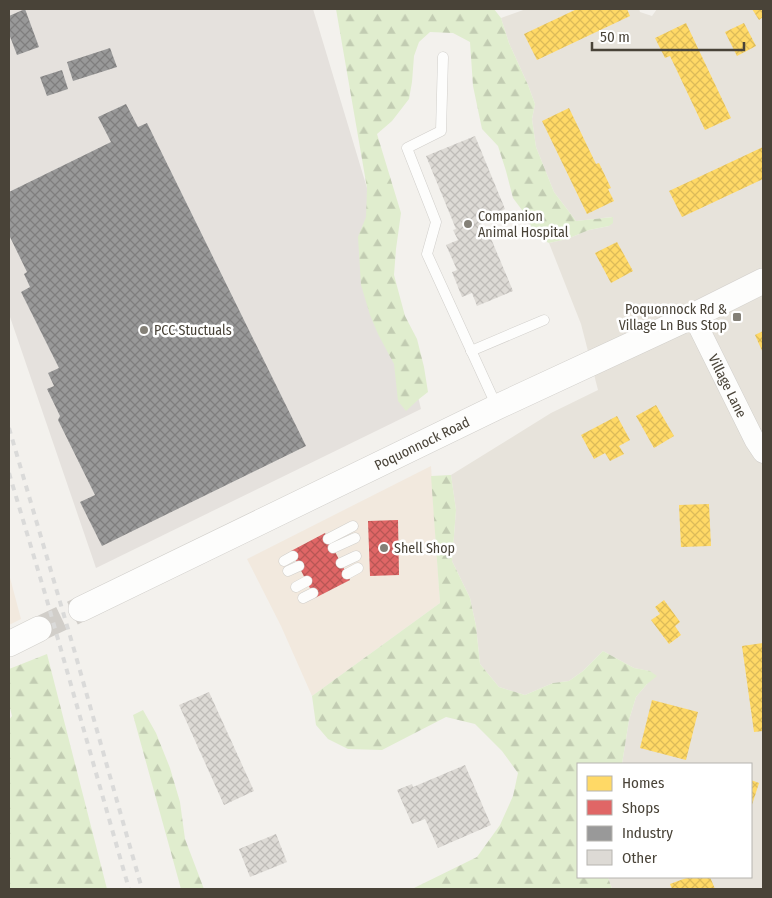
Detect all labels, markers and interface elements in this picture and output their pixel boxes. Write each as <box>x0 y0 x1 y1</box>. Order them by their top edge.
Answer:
scale bar <box>592 20 744 52</box>
text: 50 m <box>600 28 630 46</box>
place label: Companion Animal Hospital <box>478 208 569 241</box>
marker: Companion Animal Hospital <box>462 218 474 230</box>
place label: Poquonnock Rd & Village Ln Bus Stop <box>619 301 727 334</box>
marker: Poquonnock Rd & Village Ln Bus Stop <box>731 311 743 323</box>
place label: PCC Stuctuals <box>154 322 232 339</box>
marker: PCC Stuctuals <box>138 324 150 336</box>
street label: Village Lane <box>704 352 750 421</box>
street label: Poquonnock Road <box>372 414 472 474</box>
place label: Shell Shop <box>394 540 455 557</box>
marker: Shell Shop <box>378 542 390 554</box>
legend <box>577 763 752 878</box>
text: Homes <box>622 774 664 792</box>
text: Shops <box>622 799 660 817</box>
text: Industry <box>622 824 673 842</box>
text: Other <box>622 849 658 867</box>

